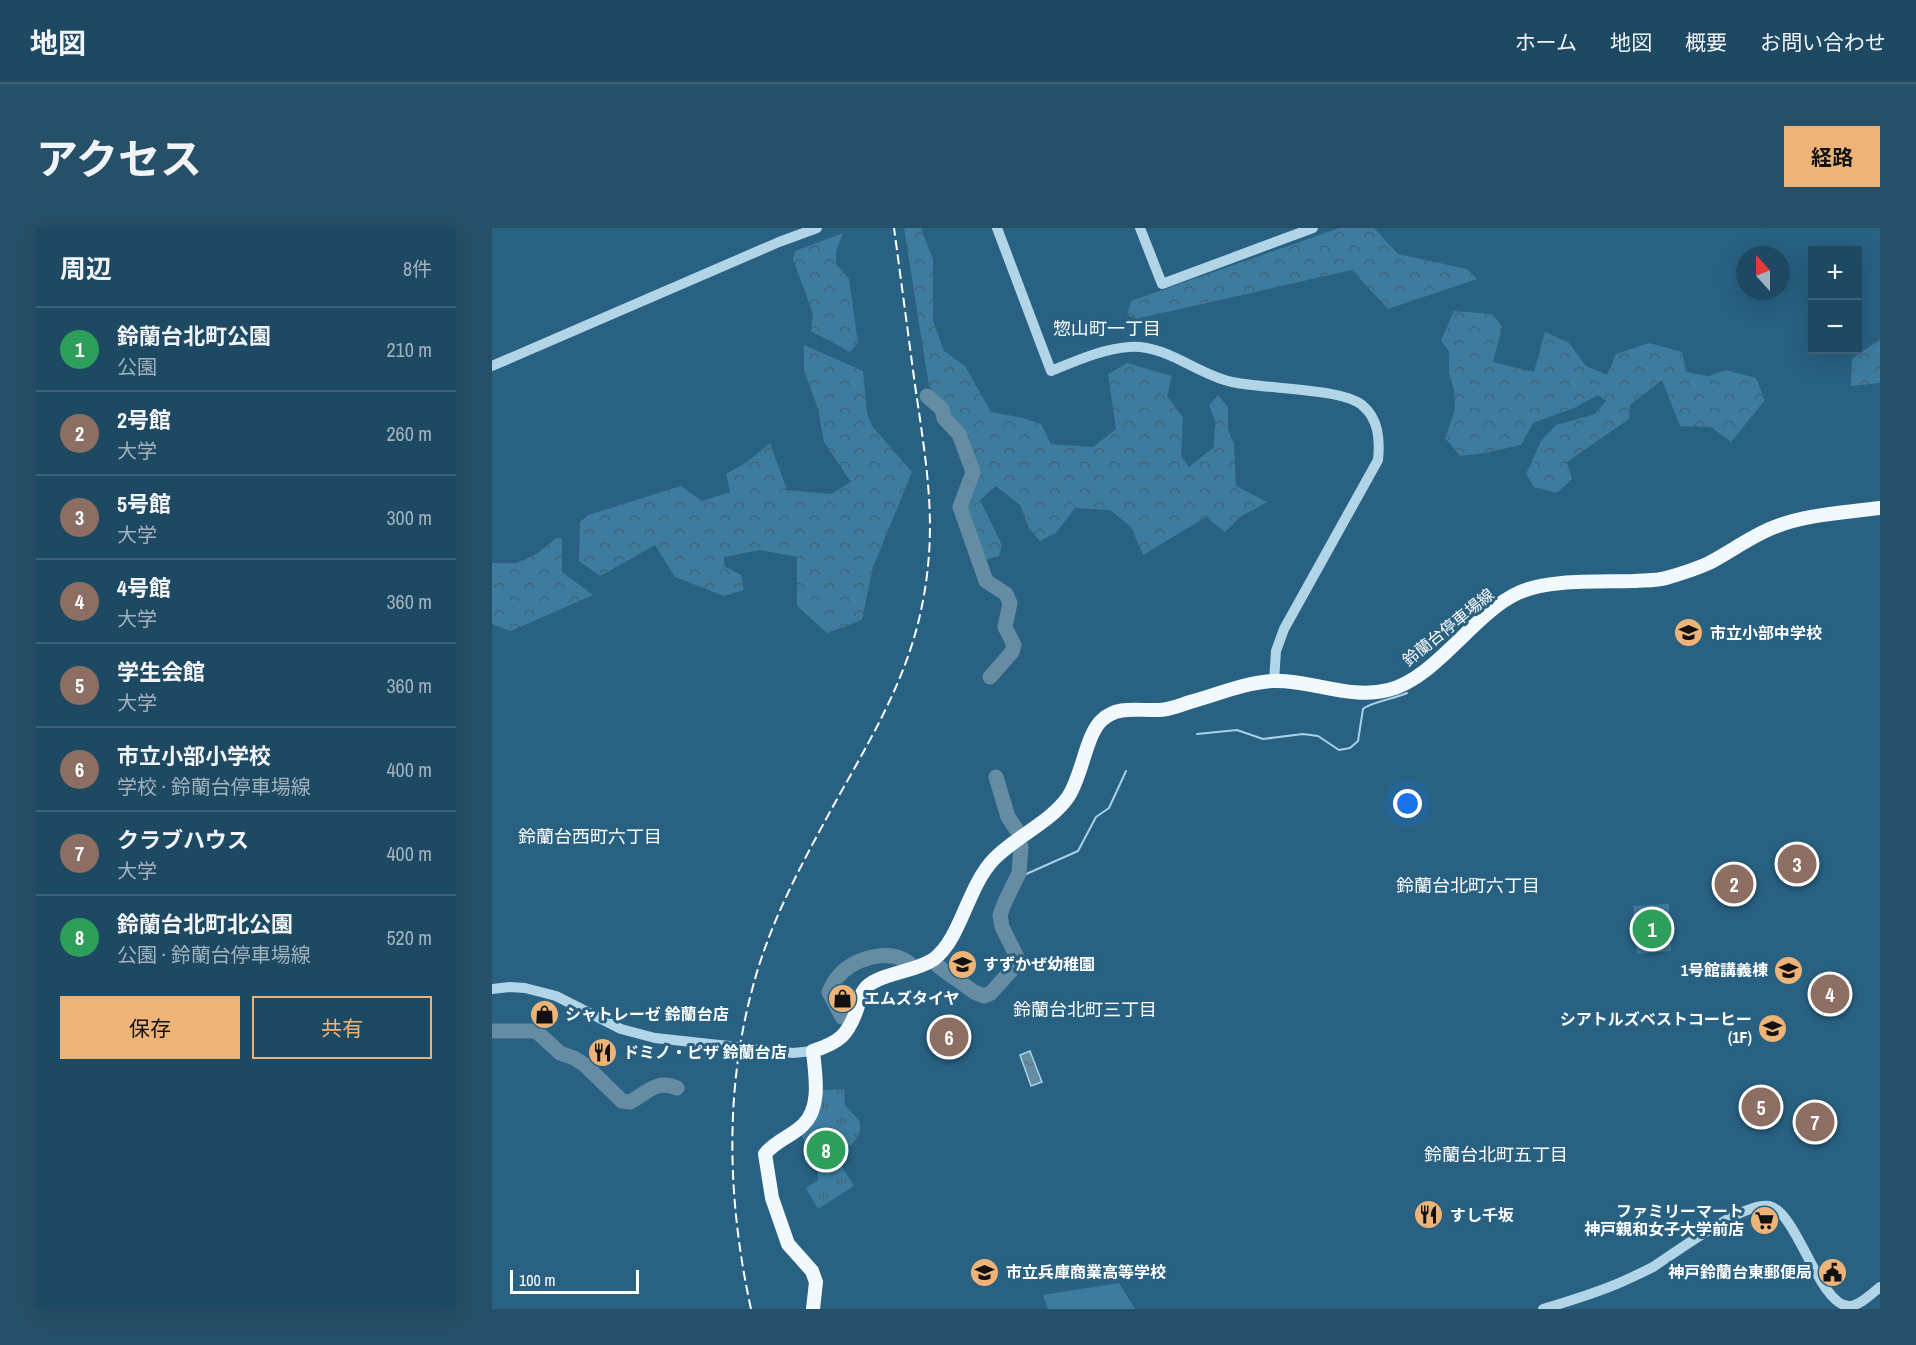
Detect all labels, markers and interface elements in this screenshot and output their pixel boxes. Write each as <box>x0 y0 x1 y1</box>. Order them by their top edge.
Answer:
text: 地図 <box>30 24 86 62</box>
text: ホーム <box>1515 28 1577 57</box>
text: 地図 <box>1610 28 1652 57</box>
text: 概要 <box>1685 28 1727 57</box>
text: お問い合わせ <box>1760 28 1886 57</box>
button: 経路 <box>1784 126 1880 187</box>
text: アクセス <box>36 131 202 187</box>
north arrow <box>1736 246 1790 300</box>
map controls <box>1808 246 1862 354</box>
button: + <box>1808 246 1862 300</box>
text: 周辺 <box>60 251 112 286</box>
text: 8件 <box>403 255 432 282</box>
button: − <box>1808 300 1862 354</box>
district label: 惣山町一丁目 <box>1053 316 1161 341</box>
text: 鈴蘭台北町公園 <box>117 321 271 351</box>
text: 1 <box>75 336 84 363</box>
text: 210 m <box>386 336 432 363</box>
text: 公園 <box>117 353 157 380</box>
text: 2号館 <box>117 405 171 435</box>
text: 2 <box>75 420 84 447</box>
text: 260 m <box>386 420 432 447</box>
text: 大学 <box>117 437 157 464</box>
text: 5号館 <box>117 489 171 519</box>
text: 3 <box>75 504 84 531</box>
text: 300 m <box>386 504 432 531</box>
text: 大学 <box>117 521 157 548</box>
text: 4号館 <box>117 573 171 603</box>
street label: 鈴蘭台停車場線 <box>1398 583 1498 671</box>
text: 4 <box>75 588 84 615</box>
text: 360 m <box>386 588 432 615</box>
text: 大学 <box>117 605 157 632</box>
school or university icon: 市立小部中学校 <box>1673 617 1705 649</box>
place label: 市立小部中学校 <box>1710 622 1822 644</box>
text: 学生会館 <box>117 657 205 687</box>
text: 5 <box>75 672 84 699</box>
text: 360 m <box>386 672 432 699</box>
text: 大学 <box>117 689 157 716</box>
text: 市立小部小学校 <box>117 741 271 771</box>
text: 6 <box>75 756 84 783</box>
text: 400 m <box>386 756 432 783</box>
text: 学校 · 鈴蘭台停車場線 <box>117 773 311 800</box>
your location <box>1393 789 1422 818</box>
district label: 鈴蘭台西町六丁目 <box>518 824 662 849</box>
text: クラブハウス <box>117 825 249 855</box>
text: 7 <box>75 840 84 867</box>
text: 400 m <box>386 840 432 867</box>
pin: 3 <box>1778 842 1816 886</box>
text: 大学 <box>117 857 157 884</box>
pin: 2 <box>1714 862 1754 906</box>
district label: 鈴蘭台北町六丁目 <box>1396 873 1540 898</box>
pin: 1 <box>1632 906 1672 952</box>
text: 鈴蘭台北町北公園 <box>117 909 293 939</box>
text: 8 <box>75 924 84 951</box>
text: 520 m <box>386 924 432 951</box>
text: 公園 · 鈴蘭台停車場線 <box>117 941 311 968</box>
school or university icon: すずかぜ幼稚園 <box>946 948 978 980</box>
place label: すずかぜ幼稚園 <box>983 953 1095 975</box>
school or university icon: 1号館講義棟 <box>1773 954 1805 986</box>
place label: 1号館講義棟 <box>1681 959 1768 981</box>
pin: 4 <box>1810 972 1850 1017</box>
shop icon: エムズタイヤ <box>827 982 859 1014</box>
place label: エムズタイヤ <box>864 987 960 1009</box>
button: 保存 <box>60 996 240 1059</box>
button: 共有 <box>252 996 432 1059</box>
district label: 鈴蘭台北町三丁目 <box>1013 997 1157 1022</box>
shop icon: シャトレーゼ 鈴蘭台店 <box>528 998 560 1030</box>
place label: シャトレーゼ 鈴蘭台店 <box>565 1003 729 1025</box>
place label: シアトルズベストコーヒー (1F) <box>1560 1008 1752 1048</box>
school or university icon: シアトルズベストコーヒー (1F) <box>1757 1012 1789 1044</box>
pin: 6 <box>930 1014 968 1060</box>
restaurant icon: ドミノ・ピザ 鈴蘭台店 <box>586 1036 618 1068</box>
place label: ドミノ・ピザ 鈴蘭台店 <box>623 1041 787 1063</box>
pin: 5 <box>1742 1084 1780 1130</box>
pin: 7 <box>1796 1100 1834 1144</box>
pin: 8 <box>806 1128 846 1172</box>
district label: 鈴蘭台北町五丁目 <box>1424 1142 1568 1167</box>
restaurant icon: すし千坂 <box>1413 1199 1445 1231</box>
place label: ファミリーマート 神戸親和女子大学前店 <box>1584 1200 1744 1240</box>
place label: すし千坂 <box>1450 1204 1514 1226</box>
supermarket icon: ファミリーマート 神戸親和女子大学前店 <box>1749 1204 1781 1236</box>
school or university icon: 市立兵庫商業高等学校 <box>969 1256 1001 1288</box>
public building icon: 神戸鈴蘭台東郵便局 <box>1817 1256 1849 1288</box>
place label: 市立兵庫商業高等学校 <box>1006 1261 1166 1283</box>
place label: 神戸鈴蘭台東郵便局 <box>1668 1261 1812 1283</box>
scale bar <box>510 1267 639 1294</box>
text: 100 m <box>519 1269 555 1291</box>

